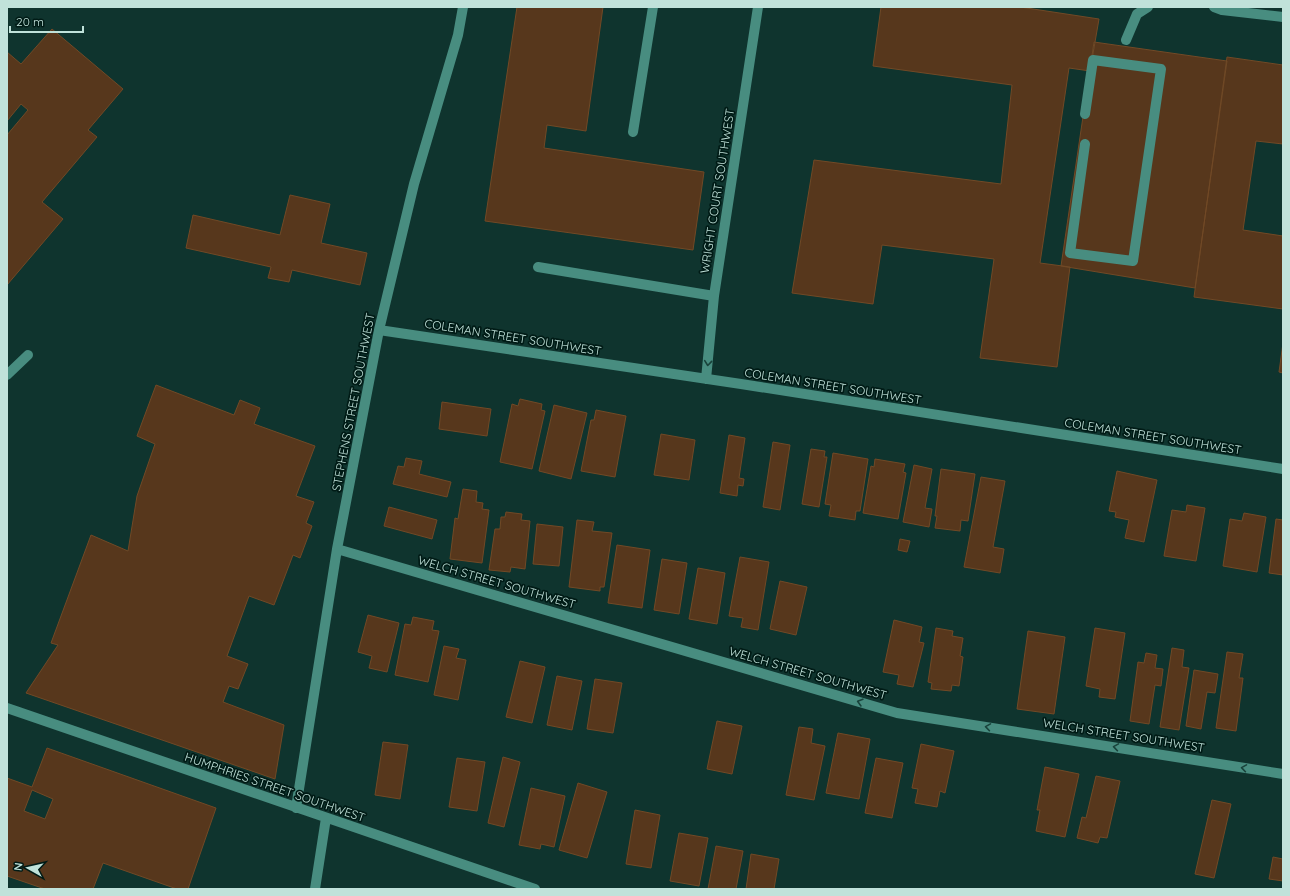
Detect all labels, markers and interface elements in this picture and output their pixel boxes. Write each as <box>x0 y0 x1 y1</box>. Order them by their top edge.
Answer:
scale bar <box>10 8 83 34</box>
text: 20 m <box>16 14 44 29</box>
street label: WRIGHT COURT SOUTHWEST <box>697 107 737 275</box>
street label: STEPHENS STREET SOUTHWEST <box>328 312 378 492</box>
street label: COLEMAN STREET SOUTHWEST <box>423 316 603 358</box>
one-way arrow <box>704 360 713 366</box>
street label: COLEMAN STREET SOUTHWEST <box>743 365 923 407</box>
street label: COLEMAN STREET SOUTHWEST <box>1063 415 1243 457</box>
street label: WELCH STREET SOUTHWEST <box>416 552 578 612</box>
street label: WELCH STREET SOUTHWEST <box>727 643 889 703</box>
one-way arrow <box>857 698 864 707</box>
street label: WELCH STREET SOUTHWEST <box>1042 715 1206 755</box>
one-way arrow <box>985 723 991 732</box>
one-way arrow <box>1113 743 1119 752</box>
street label: HUMPHRIES STREET SOUTHWEST <box>183 749 367 825</box>
one-way arrow <box>1241 764 1248 772</box>
north arrow <box>8 848 48 888</box>
text: N <box>11 862 26 872</box>

